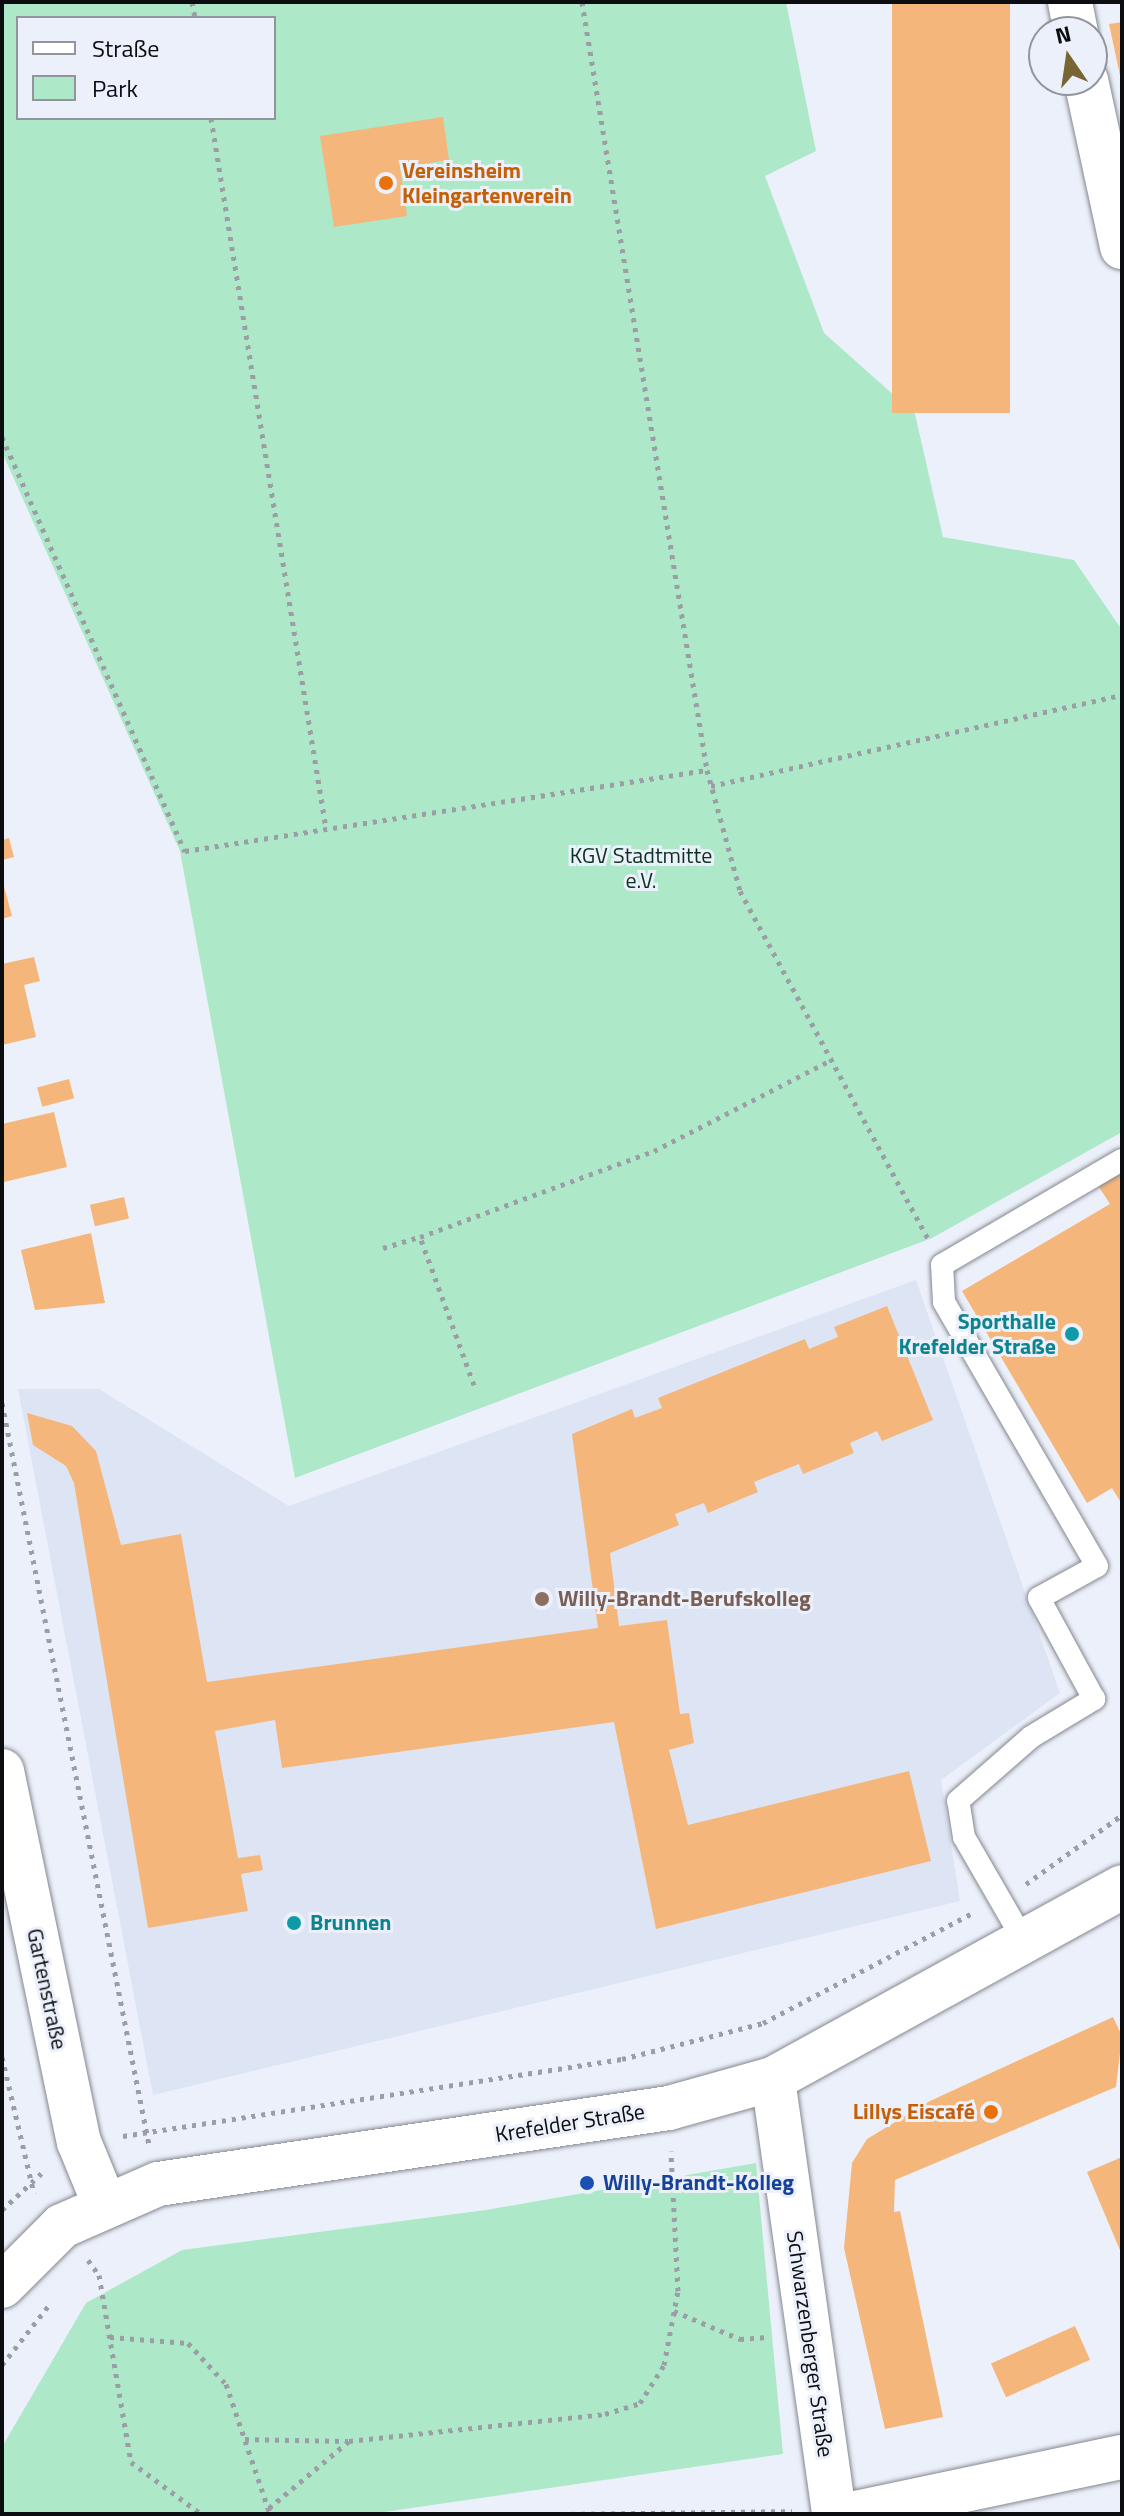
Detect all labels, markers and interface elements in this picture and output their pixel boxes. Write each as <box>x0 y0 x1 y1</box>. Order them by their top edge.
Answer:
legend <box>16 16 276 120</box>
north arrow <box>1028 16 1108 96</box>
text: N <box>1052 16 1074 53</box>
text: Straße <box>92 30 159 66</box>
text: Park <box>92 70 138 106</box>
place label: Vereinsheim Kleingartenverein <box>402 157 572 208</box>
marker: Vereinsheim Kleingartenverein <box>377 174 395 192</box>
park label: KGV Stadtmitte e.V. <box>570 842 712 894</box>
place label: Sporthalle Krefelder Straße <box>899 1308 1056 1360</box>
marker: Sporthalle Krefelder Straße <box>1063 1325 1081 1343</box>
place label: Willy-Brandt-Berufskolleg <box>558 1586 811 1612</box>
marker: Willy-Brandt-Berufskolleg <box>533 1590 551 1608</box>
place label: Brunnen <box>310 1910 391 1936</box>
marker: Brunnen <box>285 1914 303 1932</box>
street label: Gartenstraße <box>21 1926 73 2052</box>
street label: Krefelder Straße <box>493 2098 647 2148</box>
place label: Lillys Eiscafé <box>853 2099 975 2125</box>
marker: Lillys Eiscafé <box>982 2103 1000 2121</box>
place label: Willy-Brandt-Kolleg <box>603 2170 794 2196</box>
marker: Willy-Brandt-Kolleg <box>578 2174 596 2192</box>
street label: Schwarzenberger Straße <box>781 2229 839 2459</box>

